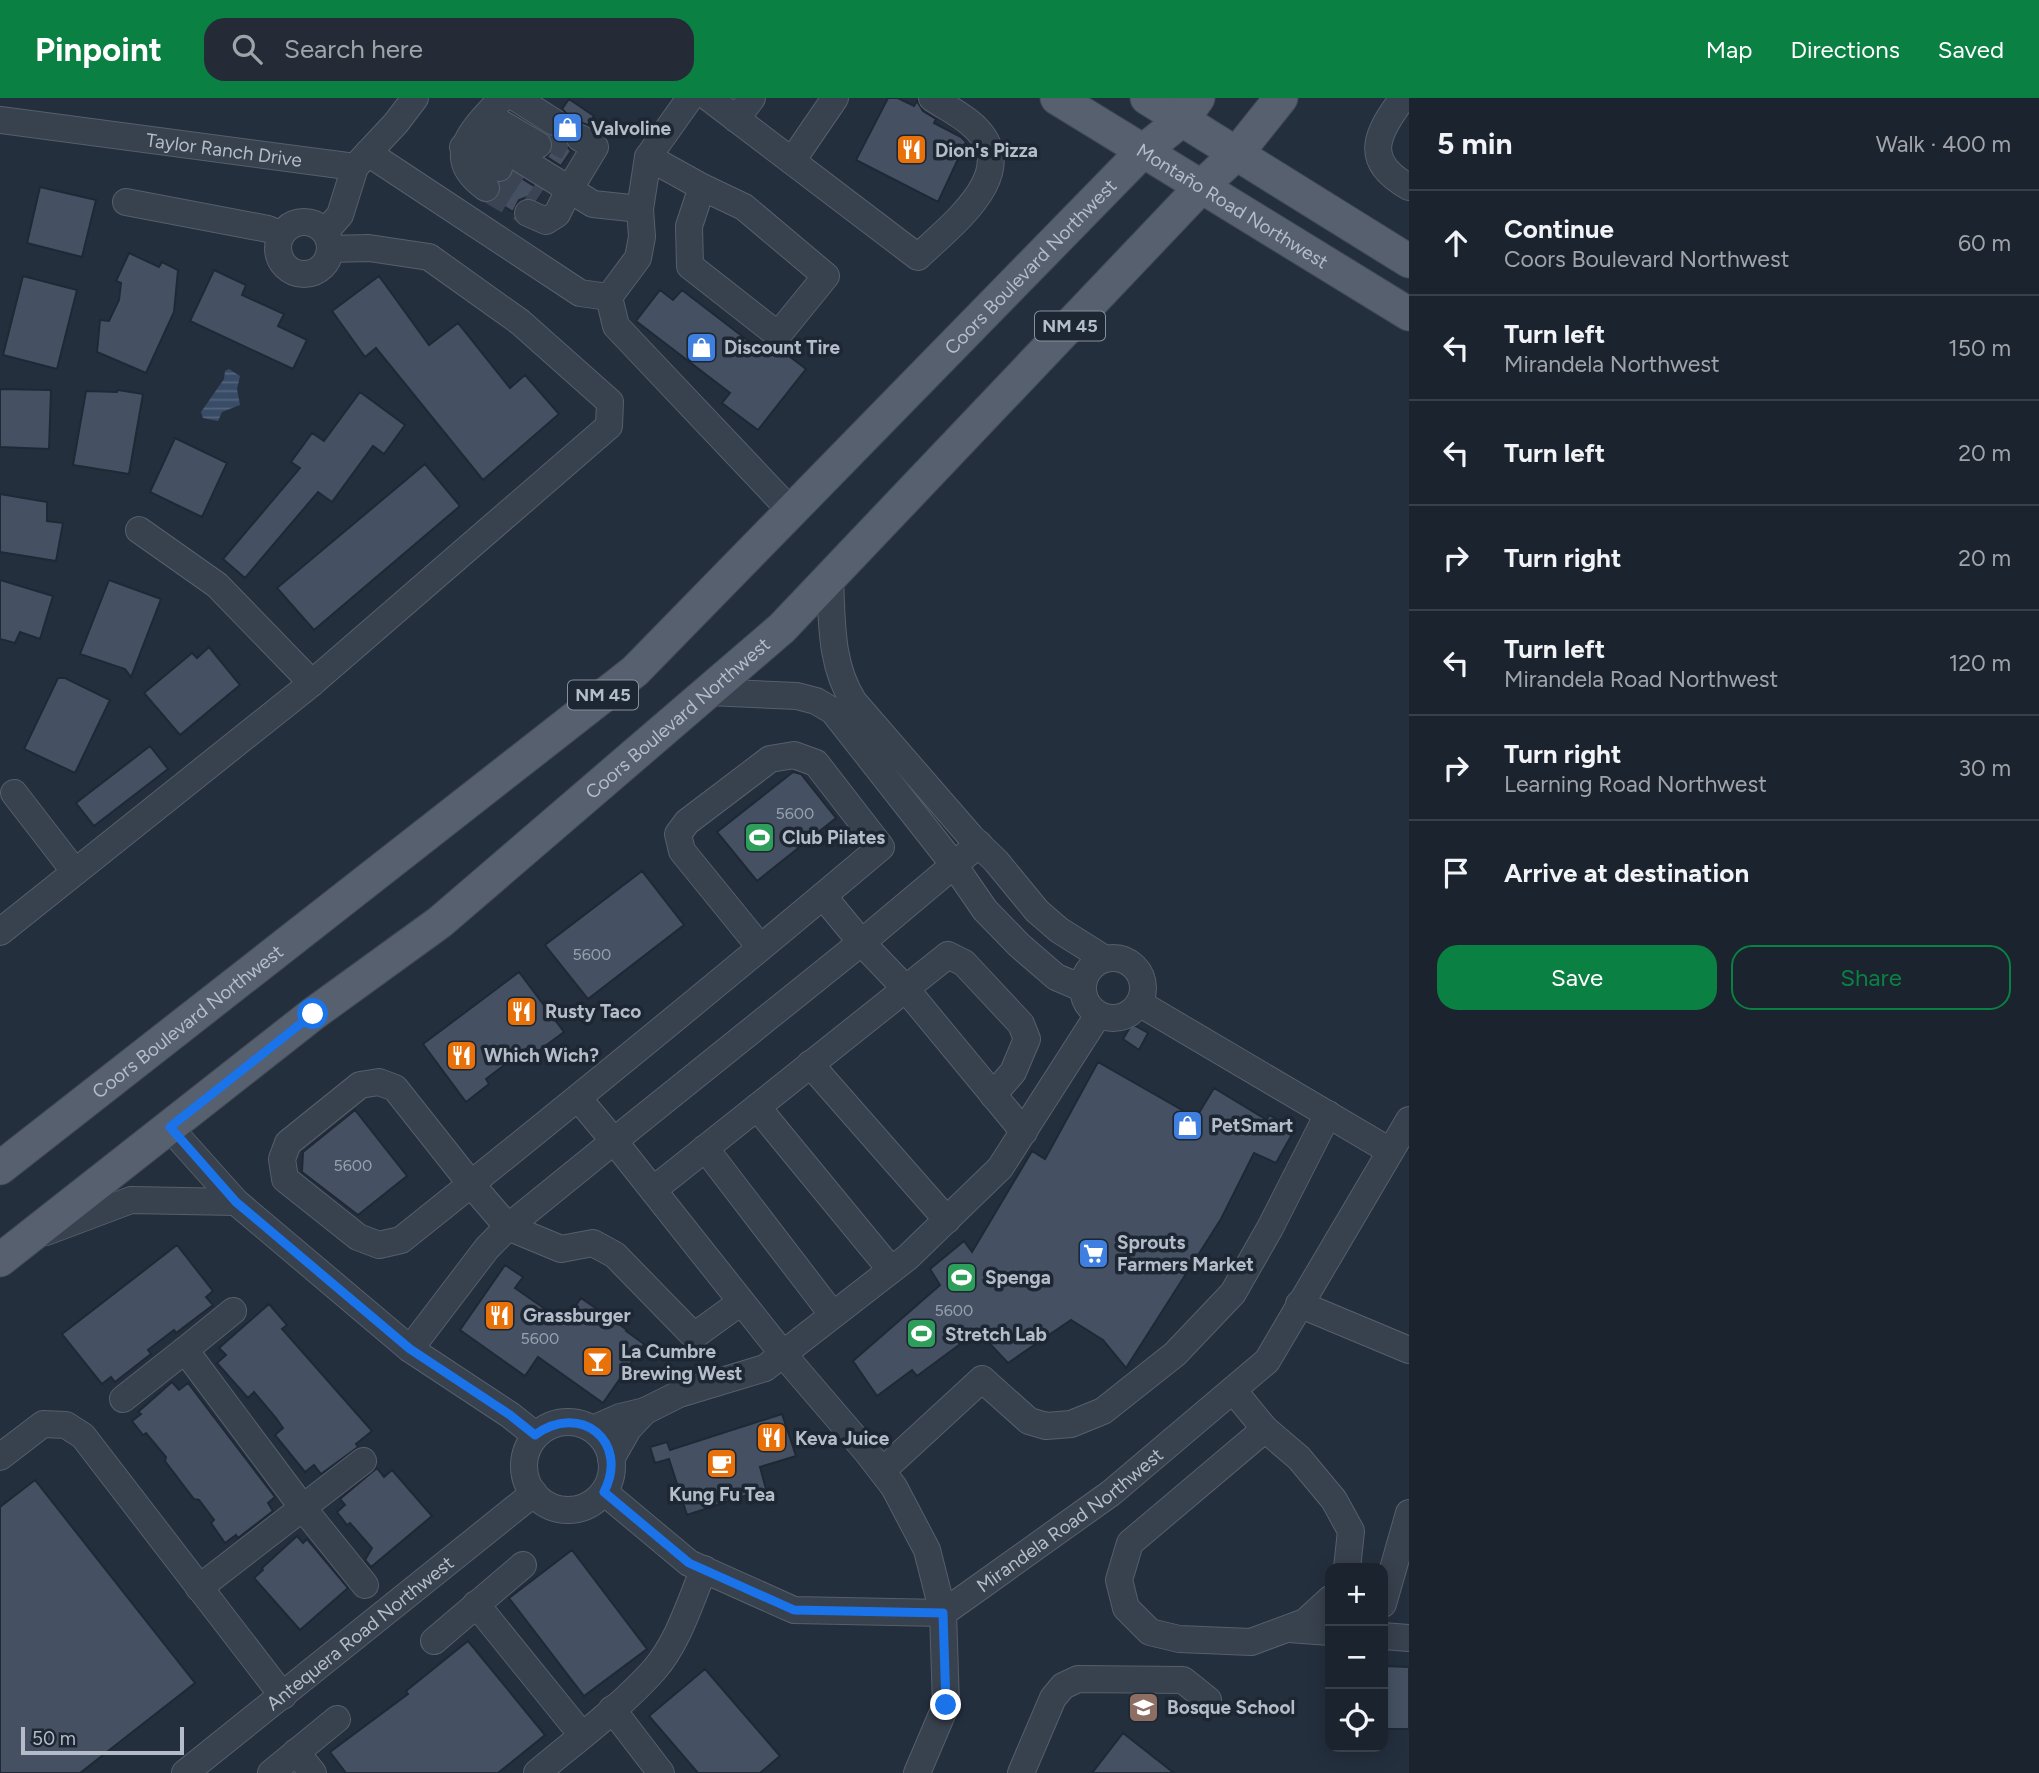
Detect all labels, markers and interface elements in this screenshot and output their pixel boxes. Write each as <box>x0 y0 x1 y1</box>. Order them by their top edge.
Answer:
search box <box>204 18 694 81</box>
text: Pinpoint <box>35 30 162 69</box>
icon: search <box>228 30 266 68</box>
text: Search here <box>284 33 423 65</box>
text: Map <box>1706 35 1752 64</box>
text: Directions <box>1790 35 1900 64</box>
text: Saved <box>1938 35 2004 64</box>
shop icon: Valvoline <box>551 111 585 145</box>
place label: Valvoline <box>591 117 672 140</box>
text: 5 min <box>1437 125 1513 162</box>
street label: Taylor Ranch Drive <box>145 128 303 172</box>
text: Walk · 400 m <box>1876 130 2011 158</box>
restaurant icon: Dion's Pizza <box>895 133 929 167</box>
place label: Dion's Pizza <box>935 139 1038 162</box>
street label: Montaño Road Northwest <box>1132 139 1332 274</box>
street label: Coors Boulevard Northwest <box>940 174 1121 359</box>
text: Continue <box>1504 213 1614 245</box>
icon: ahead <box>1437 224 1475 262</box>
text: 60 m <box>1958 229 2011 257</box>
text: Coors Boulevard Northwest <box>1504 245 1789 273</box>
road number: NM 45 <box>1035 311 1105 340</box>
text: Turn left <box>1504 318 1605 350</box>
icon: left <box>1437 329 1475 367</box>
shop icon: Discount Tire <box>684 330 718 364</box>
text: 150 m <box>1948 334 2011 362</box>
place label: Discount Tire <box>724 336 841 359</box>
text: Mirandela Northwest <box>1504 350 1720 378</box>
icon: left <box>1437 434 1475 472</box>
text: Turn left <box>1504 437 1605 469</box>
text: 20 m <box>1958 439 2011 467</box>
icon: right <box>1437 539 1475 577</box>
text: Turn right <box>1504 542 1621 574</box>
text: 20 m <box>1958 544 2011 572</box>
street label: Coors Boulevard Northwest <box>581 633 775 804</box>
text: Turn left <box>1504 633 1605 665</box>
icon: left <box>1437 644 1475 682</box>
text: 120 m <box>1949 649 2011 677</box>
text: Mirandela Road Northwest <box>1504 665 1778 693</box>
road number: NM 45 <box>568 680 638 710</box>
text: Turn right <box>1504 738 1621 770</box>
icon: right <box>1437 749 1475 787</box>
text: 30 m <box>1958 754 2011 782</box>
text: Learning Road Northwest <box>1504 770 1767 798</box>
house number: 5600 <box>776 804 814 823</box>
sports icon: Club Pilates <box>742 820 776 854</box>
place label: Club Pilates <box>782 826 885 849</box>
icon: arrive <box>1437 854 1475 892</box>
text: Arrive at destination <box>1504 857 1749 889</box>
street label: Coors Boulevard Northwest <box>88 940 288 1103</box>
house number: 5600 <box>573 945 611 964</box>
button: Save <box>1437 945 1717 1010</box>
button: Share <box>1731 945 2011 1010</box>
restaurant icon: Rusty Taco <box>505 994 539 1028</box>
route start <box>297 998 328 1029</box>
place label: Rusty Taco <box>545 1000 641 1023</box>
restaurant icon: Which Wich? <box>444 1038 478 1072</box>
place label: Which Wich? <box>484 1044 599 1067</box>
shop icon: PetSmart <box>1171 1108 1205 1142</box>
place label: PetSmart <box>1211 1114 1294 1137</box>
house number: 5600 <box>334 1156 372 1175</box>
place label: Sprouts Farmers Market <box>1117 1231 1254 1276</box>
supermarket icon: Sprouts Farmers Market <box>1077 1236 1111 1270</box>
sports icon: Spenga <box>945 1260 979 1294</box>
place label: Spenga <box>985 1266 1051 1289</box>
restaurant icon: Grassburger <box>483 1298 517 1332</box>
house number: 5600 <box>935 1301 973 1320</box>
place label: Grassburger <box>523 1304 631 1327</box>
sports icon: Stretch Lab <box>905 1317 939 1351</box>
place label: Stretch Lab <box>945 1323 1047 1346</box>
house number: 5600 <box>521 1329 559 1348</box>
place label: La Cumbre Brewing West <box>621 1340 743 1385</box>
bar icon: La Cumbre Brewing West <box>581 1345 615 1379</box>
restaurant icon: Keva Juice <box>755 1421 789 1455</box>
place label: Keva Juice <box>795 1427 890 1450</box>
street label: Mirandela Road Northwest <box>972 1443 1168 1597</box>
cafe icon: Kung Fu Tea <box>705 1446 739 1480</box>
place label: Kung Fu Tea <box>669 1483 775 1506</box>
street label: Antequera Road Northwest <box>262 1551 458 1715</box>
map controls <box>1325 1563 1388 1752</box>
button: + <box>1325 1563 1388 1626</box>
button: − <box>1325 1626 1388 1689</box>
route end <box>930 1689 961 1720</box>
button: locate <box>1325 1689 1388 1752</box>
school or university icon: Bosque School <box>1127 1690 1161 1724</box>
place label: Bosque School <box>1167 1696 1295 1719</box>
scale bar <box>21 1724 184 1756</box>
text: 50 m <box>32 1727 76 1750</box>

